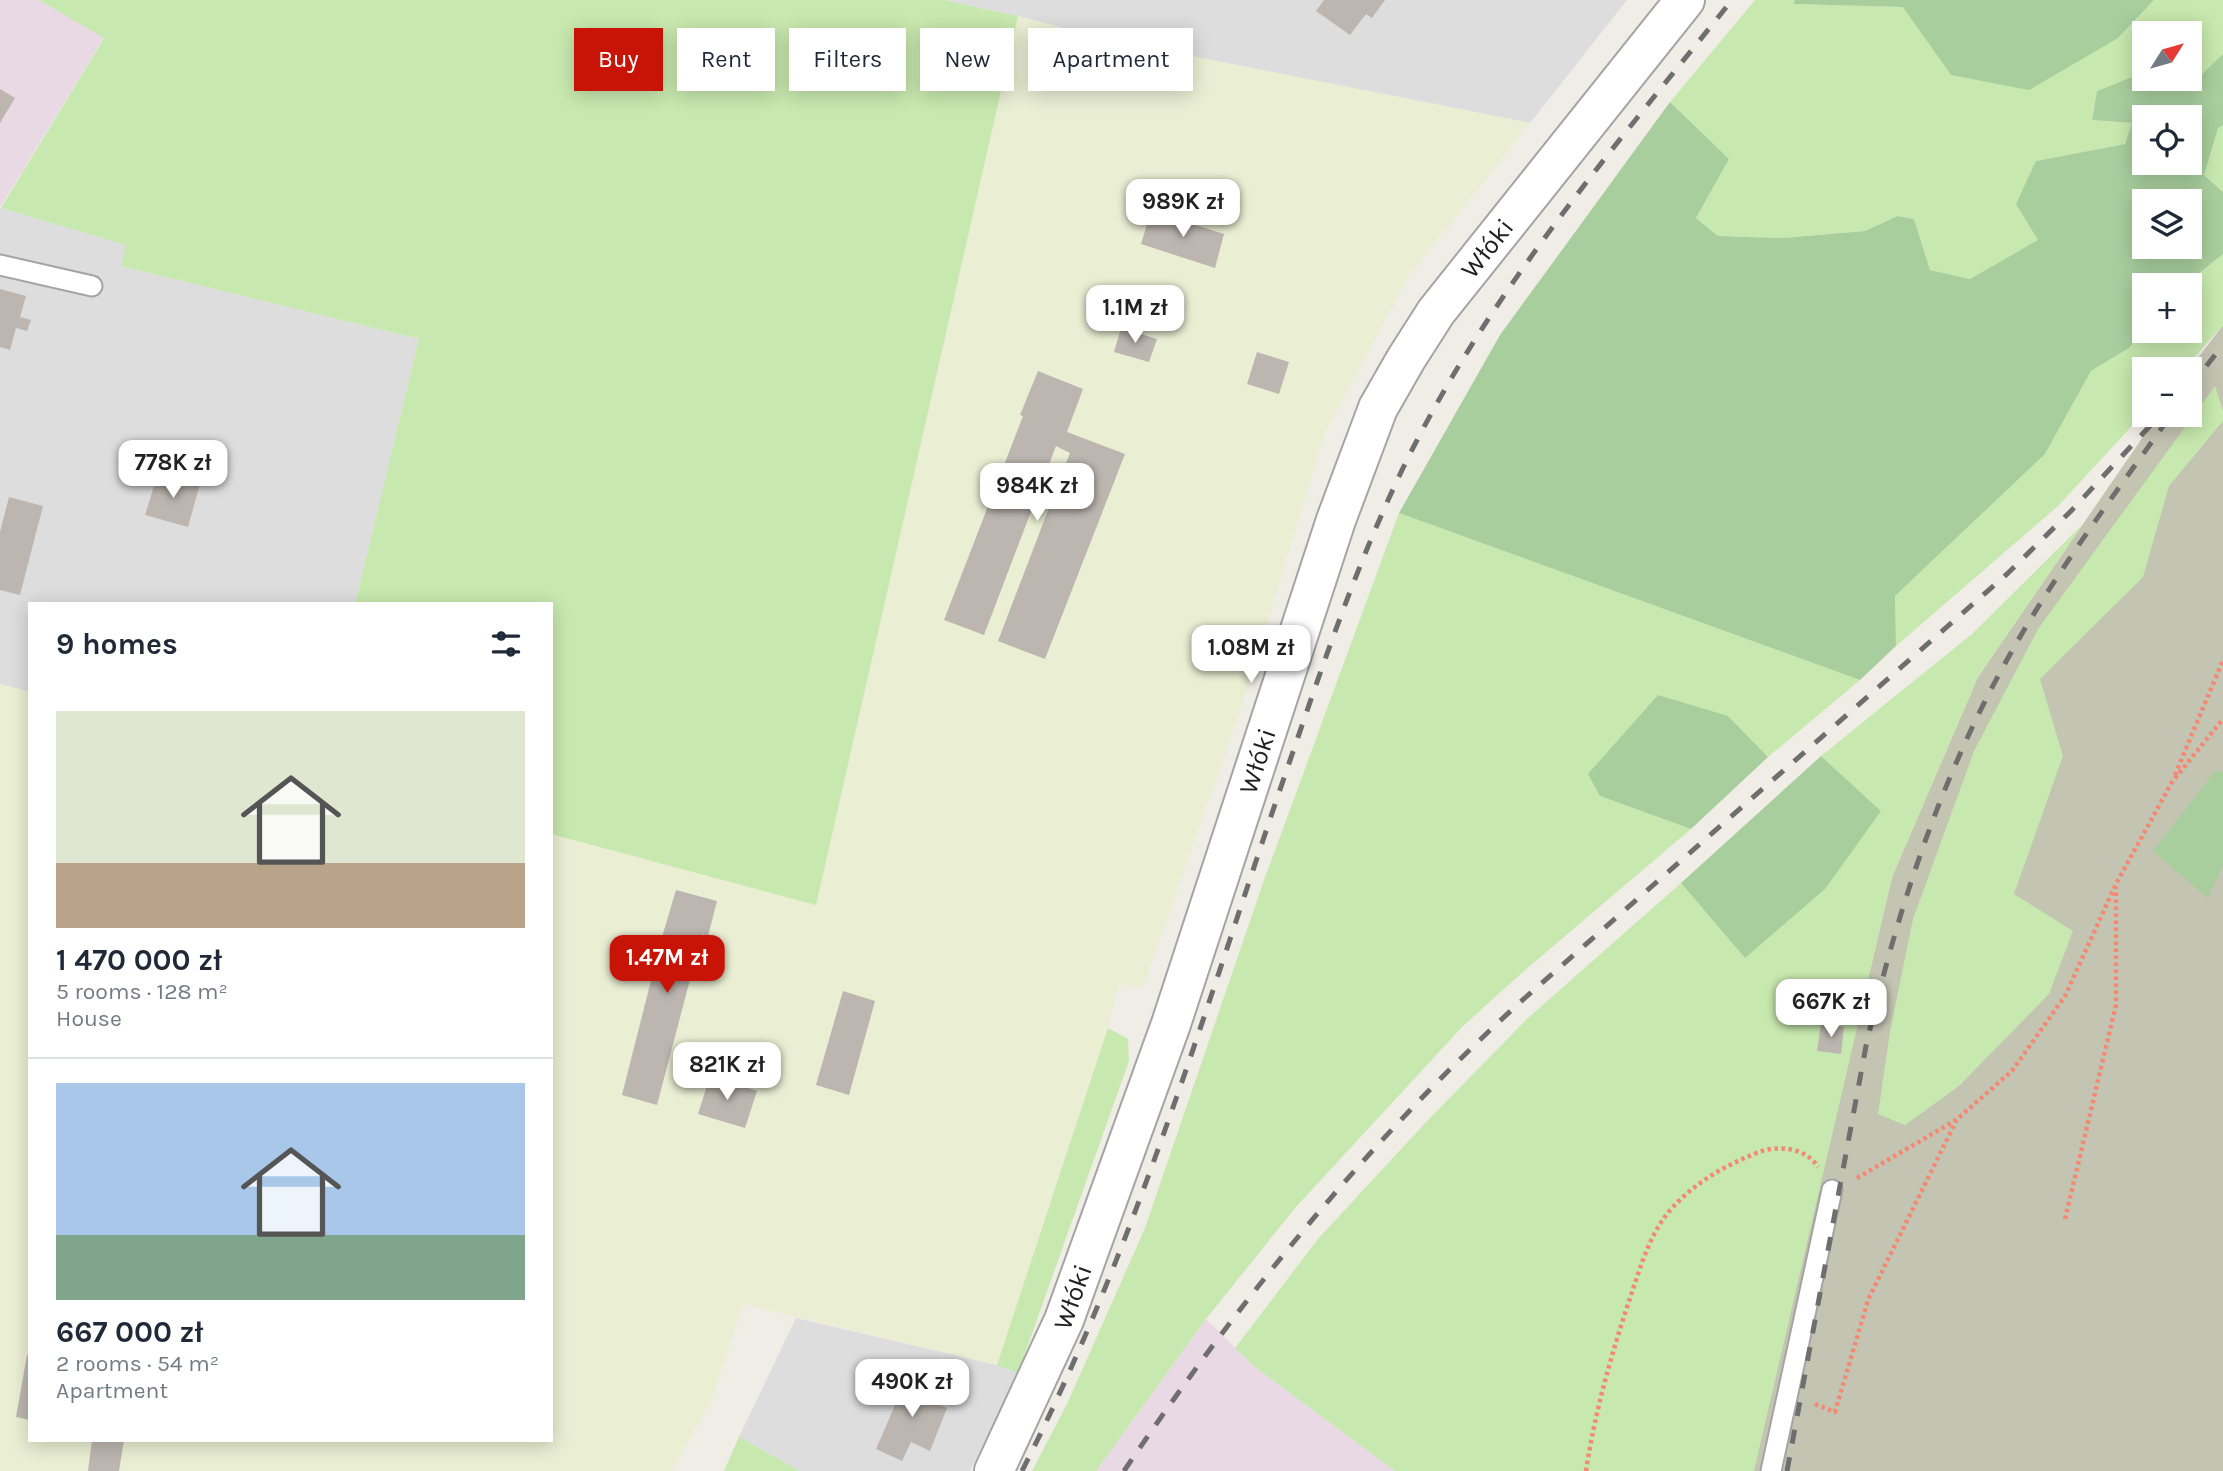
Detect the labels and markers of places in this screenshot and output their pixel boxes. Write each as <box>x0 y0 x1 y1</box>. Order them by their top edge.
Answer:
pin: 989K zł <box>1118 180 1248 239</box>
pin: 1.1M zł <box>1070 286 1200 345</box>
pin: 778K zł <box>108 440 238 500</box>
pin: 984K zł <box>972 463 1102 523</box>
pin: 1.08M zł <box>1179 626 1323 685</box>
pin: 1.47M zł <box>595 936 739 995</box>
pin: 667K zł <box>1766 979 1896 1039</box>
pin: 821K zł <box>662 1042 792 1102</box>
pin: 490K zł <box>847 1360 977 1419</box>

